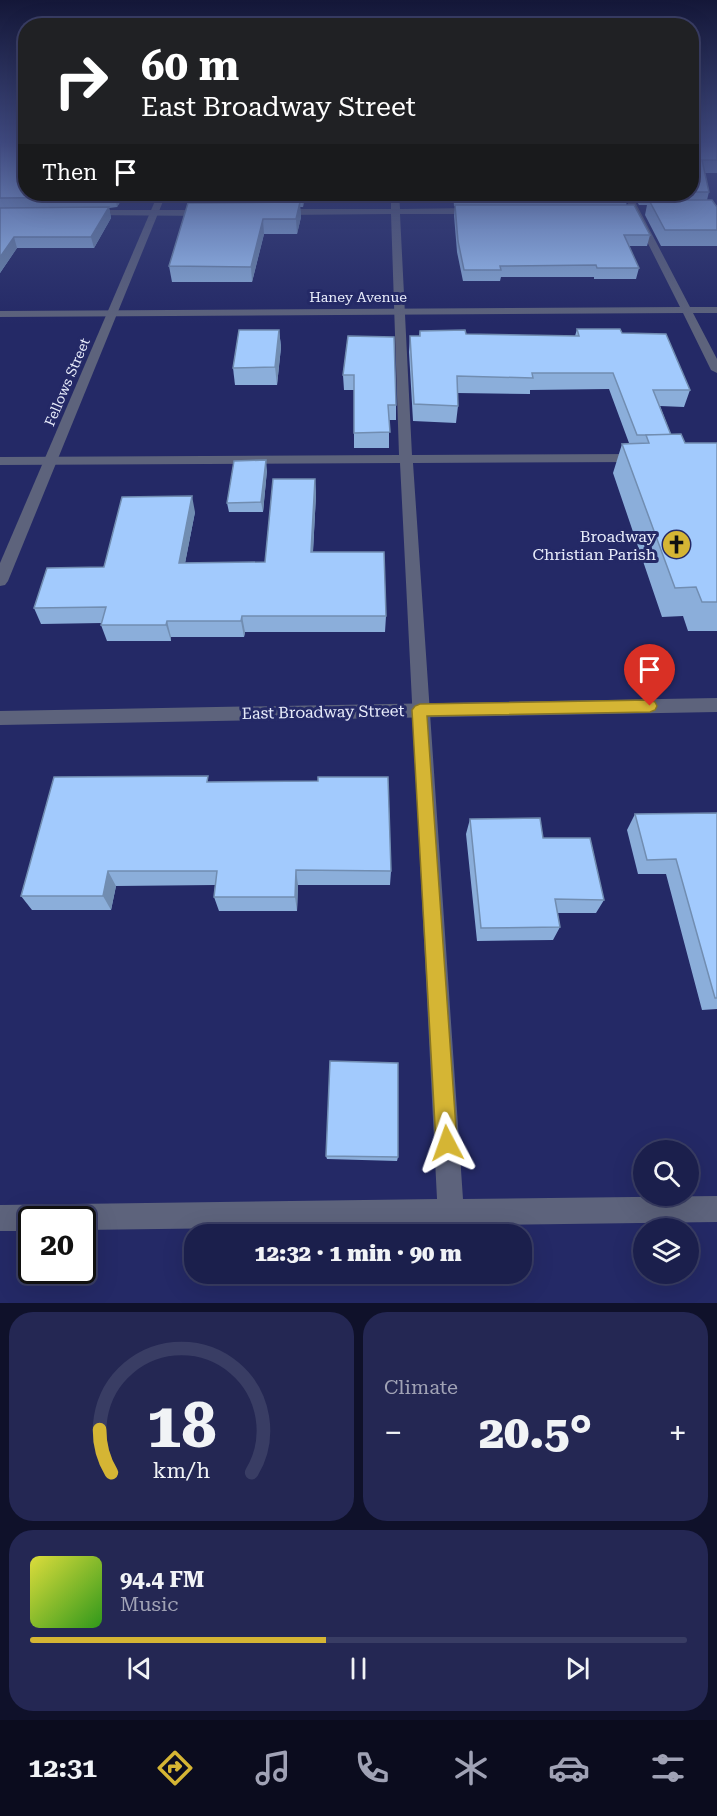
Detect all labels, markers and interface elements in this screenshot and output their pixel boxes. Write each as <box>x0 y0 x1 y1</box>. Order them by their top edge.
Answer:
text: 60 m <box>141 41 239 90</box>
icon: right <box>42 42 120 120</box>
text: East Broadway Street <box>141 91 416 123</box>
icon: arrive <box>109 156 142 189</box>
text: Then <box>42 160 97 185</box>
street label: Haney Avenue <box>309 289 407 305</box>
street label: Fellows Street <box>41 336 93 428</box>
place label: Broadway Christian Parish <box>532 527 657 564</box>
church icon: Broadway Christian Parish <box>661 529 693 561</box>
pin <box>624 644 675 706</box>
icon: arrive <box>633 653 666 686</box>
street label: East Broadway Street <box>241 701 405 723</box>
position arrow <box>415 1111 479 1175</box>
map controls <box>633 1140 699 1284</box>
button: search <box>633 1140 699 1206</box>
speed limit sign: 20 <box>18 1206 96 1284</box>
button: layers <box>633 1218 699 1284</box>
text: 12:32 · 1 min · 90 m <box>254 1241 462 1266</box>
text: Climate <box>384 1375 458 1399</box>
text: 18 <box>147 1389 216 1462</box>
text: 20.5° <box>479 1406 592 1459</box>
text: − <box>384 1413 402 1452</box>
text: + <box>669 1413 687 1452</box>
text: km/h <box>153 1459 210 1484</box>
text: 94.4 FM <box>120 1567 204 1592</box>
text: Music <box>120 1592 179 1616</box>
icon: previous <box>123 1652 156 1685</box>
icon: pause <box>342 1652 375 1685</box>
icon: next <box>561 1652 594 1685</box>
icon: directions <box>154 1747 196 1789</box>
icon: music <box>252 1747 294 1789</box>
icon: phone <box>351 1747 393 1789</box>
icon: climate <box>450 1747 492 1789</box>
icon: car <box>548 1747 590 1789</box>
icon: filters <box>647 1747 689 1789</box>
text: 12:31 <box>28 1752 97 1784</box>

